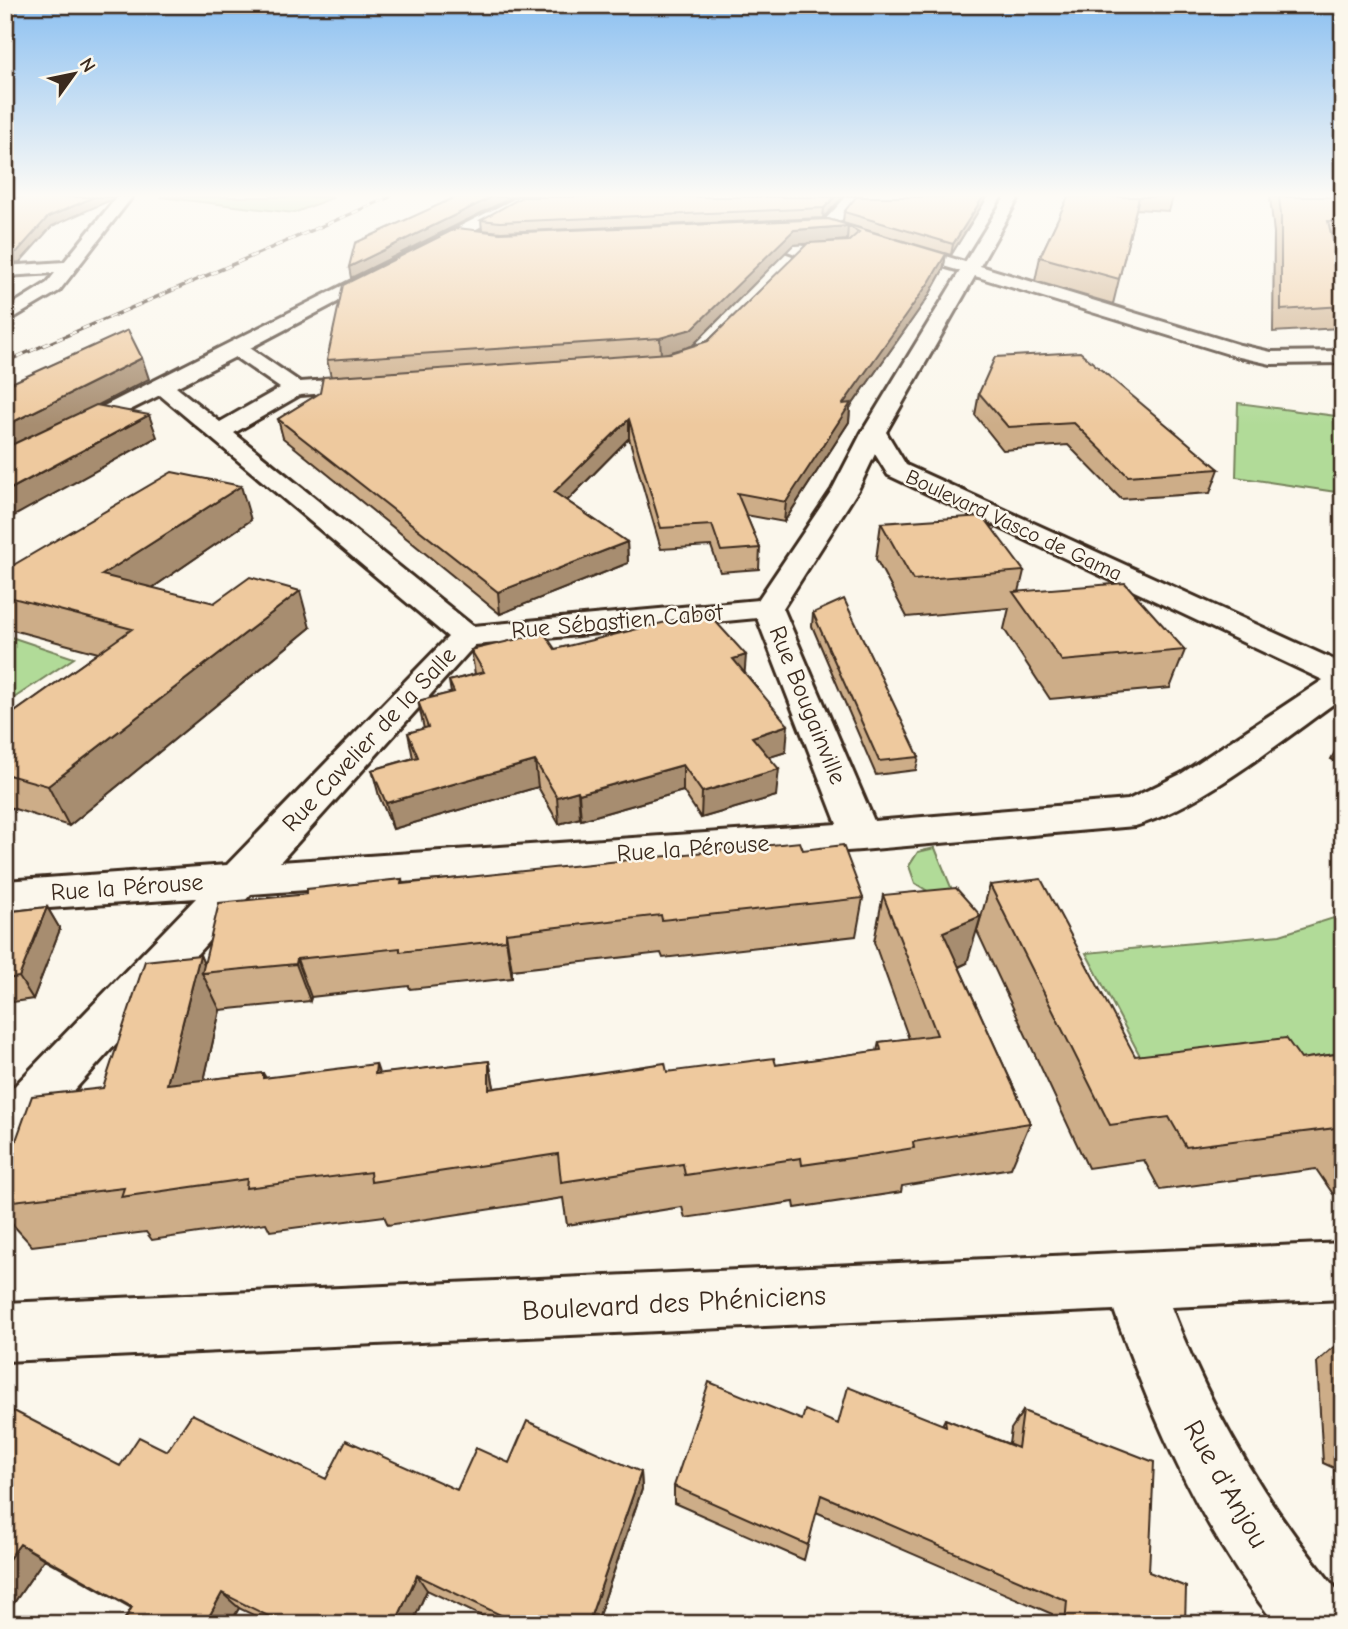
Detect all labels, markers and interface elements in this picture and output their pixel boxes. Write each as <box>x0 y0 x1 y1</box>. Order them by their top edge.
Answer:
north arrow <box>38 38 108 108</box>
text: N <box>75 54 100 76</box>
street label: Boulevard Vasco de Gama <box>902 464 1126 586</box>
street label: Rue Sébastien Cabot <box>510 598 725 644</box>
street label: Rue Bougainville <box>763 622 853 788</box>
street label: Rue Cavelier de la Salle <box>276 641 462 837</box>
street label: Rue la Pérouse <box>616 829 770 867</box>
street label: Rue la Pérouse <box>50 868 204 906</box>
street label: Boulevard des Phéniciens <box>521 1279 827 1327</box>
street label: Rue d'Anjou <box>1177 1414 1275 1554</box>

